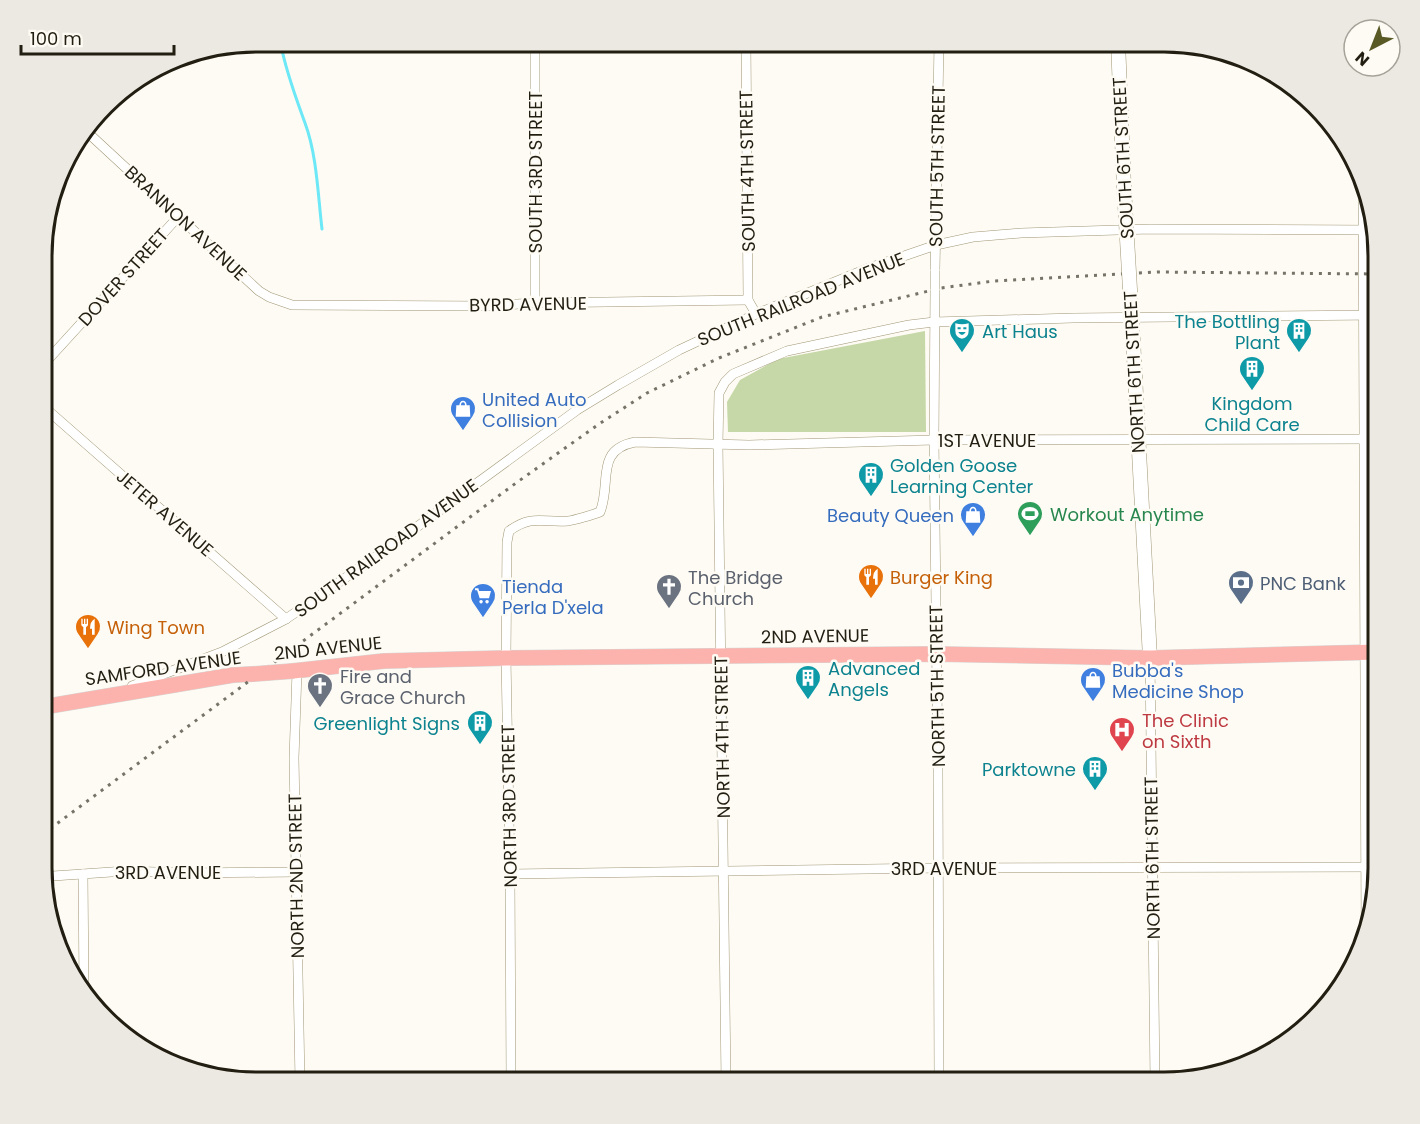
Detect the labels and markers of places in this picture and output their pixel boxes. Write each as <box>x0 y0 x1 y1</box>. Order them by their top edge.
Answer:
place label: The Bottling Plant <box>1175 309 1280 355</box>
theatre icon: Art Haus <box>947 316 977 354</box>
building icon: The Bottling Plant <box>1284 316 1314 354</box>
place label: Art Haus <box>982 319 1058 344</box>
building icon: Kingdom Child Care <box>1237 354 1267 392</box>
place label: United Auto Collision <box>482 387 587 433</box>
place label: Kingdom Child Care <box>1204 391 1300 437</box>
shop icon: United Auto Collision <box>448 394 478 432</box>
place label: Golden Goose Learning Center <box>890 453 1034 499</box>
building icon: Golden Goose Learning Center <box>856 460 886 498</box>
sports icon: Workout Anytime <box>1015 499 1045 537</box>
shop icon: Beauty Queen <box>958 500 988 538</box>
place label: Workout Anytime <box>1050 502 1204 527</box>
place label: Beauty Queen <box>827 503 954 528</box>
restaurant icon: Burger King <box>856 562 886 600</box>
place label: The Bridge Church <box>688 565 783 611</box>
place label: Burger King <box>890 565 993 590</box>
bank icon: PNC Bank <box>1226 568 1256 606</box>
place label: PNC Bank <box>1260 571 1346 596</box>
church icon: The Bridge Church <box>654 572 684 610</box>
place label: Tienda Perla D'xela <box>502 574 604 620</box>
supermarket icon: Tienda Perla D'xela <box>468 581 498 619</box>
restaurant icon: Wing Town <box>73 612 103 650</box>
place label: Wing Town <box>107 615 205 640</box>
place label: Advanced Angels <box>828 656 920 702</box>
place label: Bubba's Medicine Shop <box>1112 658 1244 704</box>
building icon: Advanced Angels <box>793 663 823 701</box>
place label: Fire and Grace Church <box>340 664 466 710</box>
shop icon: Bubba's Medicine Shop <box>1078 665 1108 703</box>
church icon: Fire and Grace Church <box>305 671 335 709</box>
building icon: Greenlight Signs <box>465 708 495 746</box>
place label: The Clinic on Sixth <box>1142 708 1229 754</box>
place label: Greenlight Signs <box>313 711 460 736</box>
hospital icon: The Clinic on Sixth <box>1107 715 1137 753</box>
building icon: Parktowne <box>1080 754 1110 792</box>
place label: Parktowne <box>982 757 1076 782</box>

